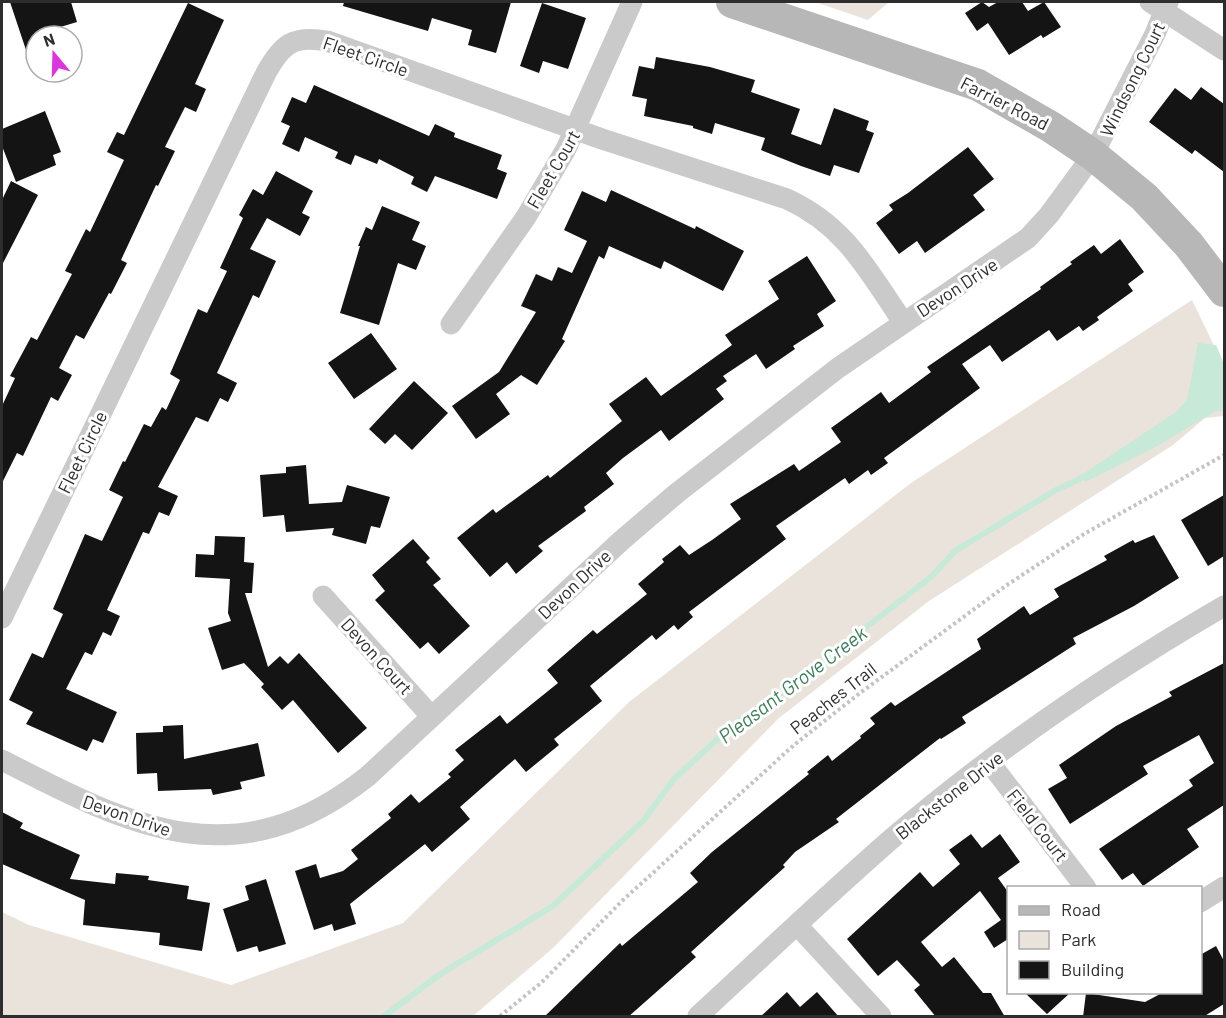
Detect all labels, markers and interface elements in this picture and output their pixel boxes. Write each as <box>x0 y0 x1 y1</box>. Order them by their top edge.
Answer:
street label: Windsong Court <box>1095 18 1169 140</box>
north arrow <box>24 24 84 84</box>
text: N <box>41 29 57 50</box>
street label: Fleet Circle <box>321 31 411 81</box>
street label: Farrier Road <box>957 71 1053 135</box>
street label: Fleet Court <box>522 126 584 212</box>
street label: Devon Drive <box>912 253 1002 321</box>
street label: Fleet Circle <box>53 407 111 497</box>
street label: Devon Drive <box>533 545 615 623</box>
street label: Devon Court <box>337 613 417 699</box>
water label: Pleasant Grove Creek <box>713 620 871 748</box>
street label: Peaches Trail <box>785 658 881 738</box>
street label: Blackstone Drive <box>891 746 1007 844</box>
street label: Field Court <box>1003 784 1073 866</box>
street label: Devon Drive <box>80 790 174 840</box>
legend <box>1007 886 1202 994</box>
text: Road <box>1061 898 1101 920</box>
text: Park <box>1061 928 1096 950</box>
text: Building <box>1061 958 1124 980</box>

